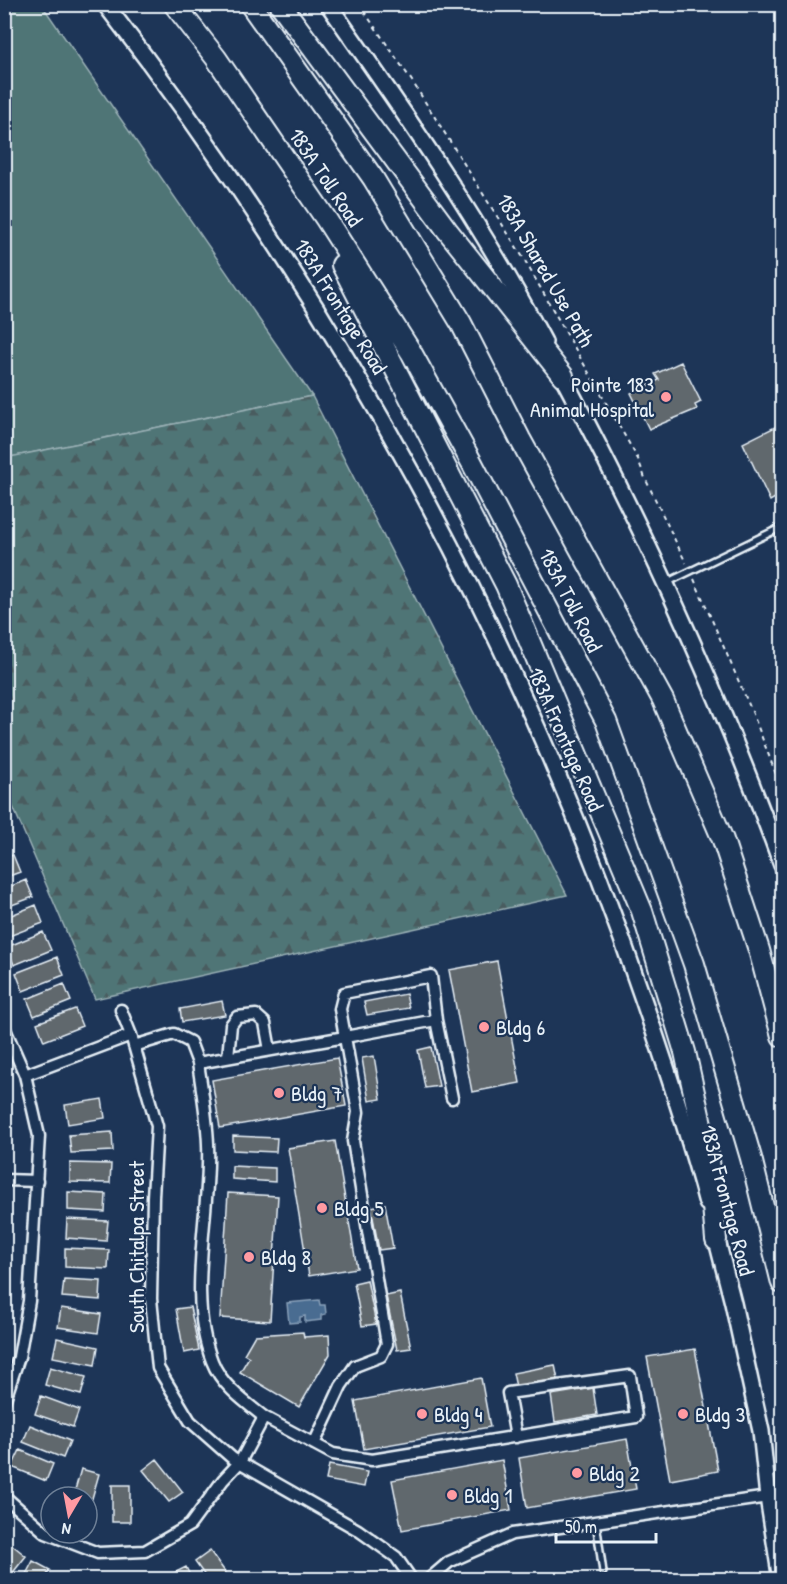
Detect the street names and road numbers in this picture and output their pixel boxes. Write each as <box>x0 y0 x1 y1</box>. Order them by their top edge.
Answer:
street label: 183A Toll Road <box>282 122 370 233</box>
street label: 183A Shared Use Path <box>490 188 602 352</box>
street label: 183A Frontage Road <box>287 233 395 380</box>
street label: 183A Toll Road <box>532 543 610 657</box>
street label: 183A Frontage Road <box>521 662 611 816</box>
street label: 183A Frontage Road <box>694 1121 763 1279</box>
street label: South Chitalpa Street <box>121 1160 151 1333</box>

